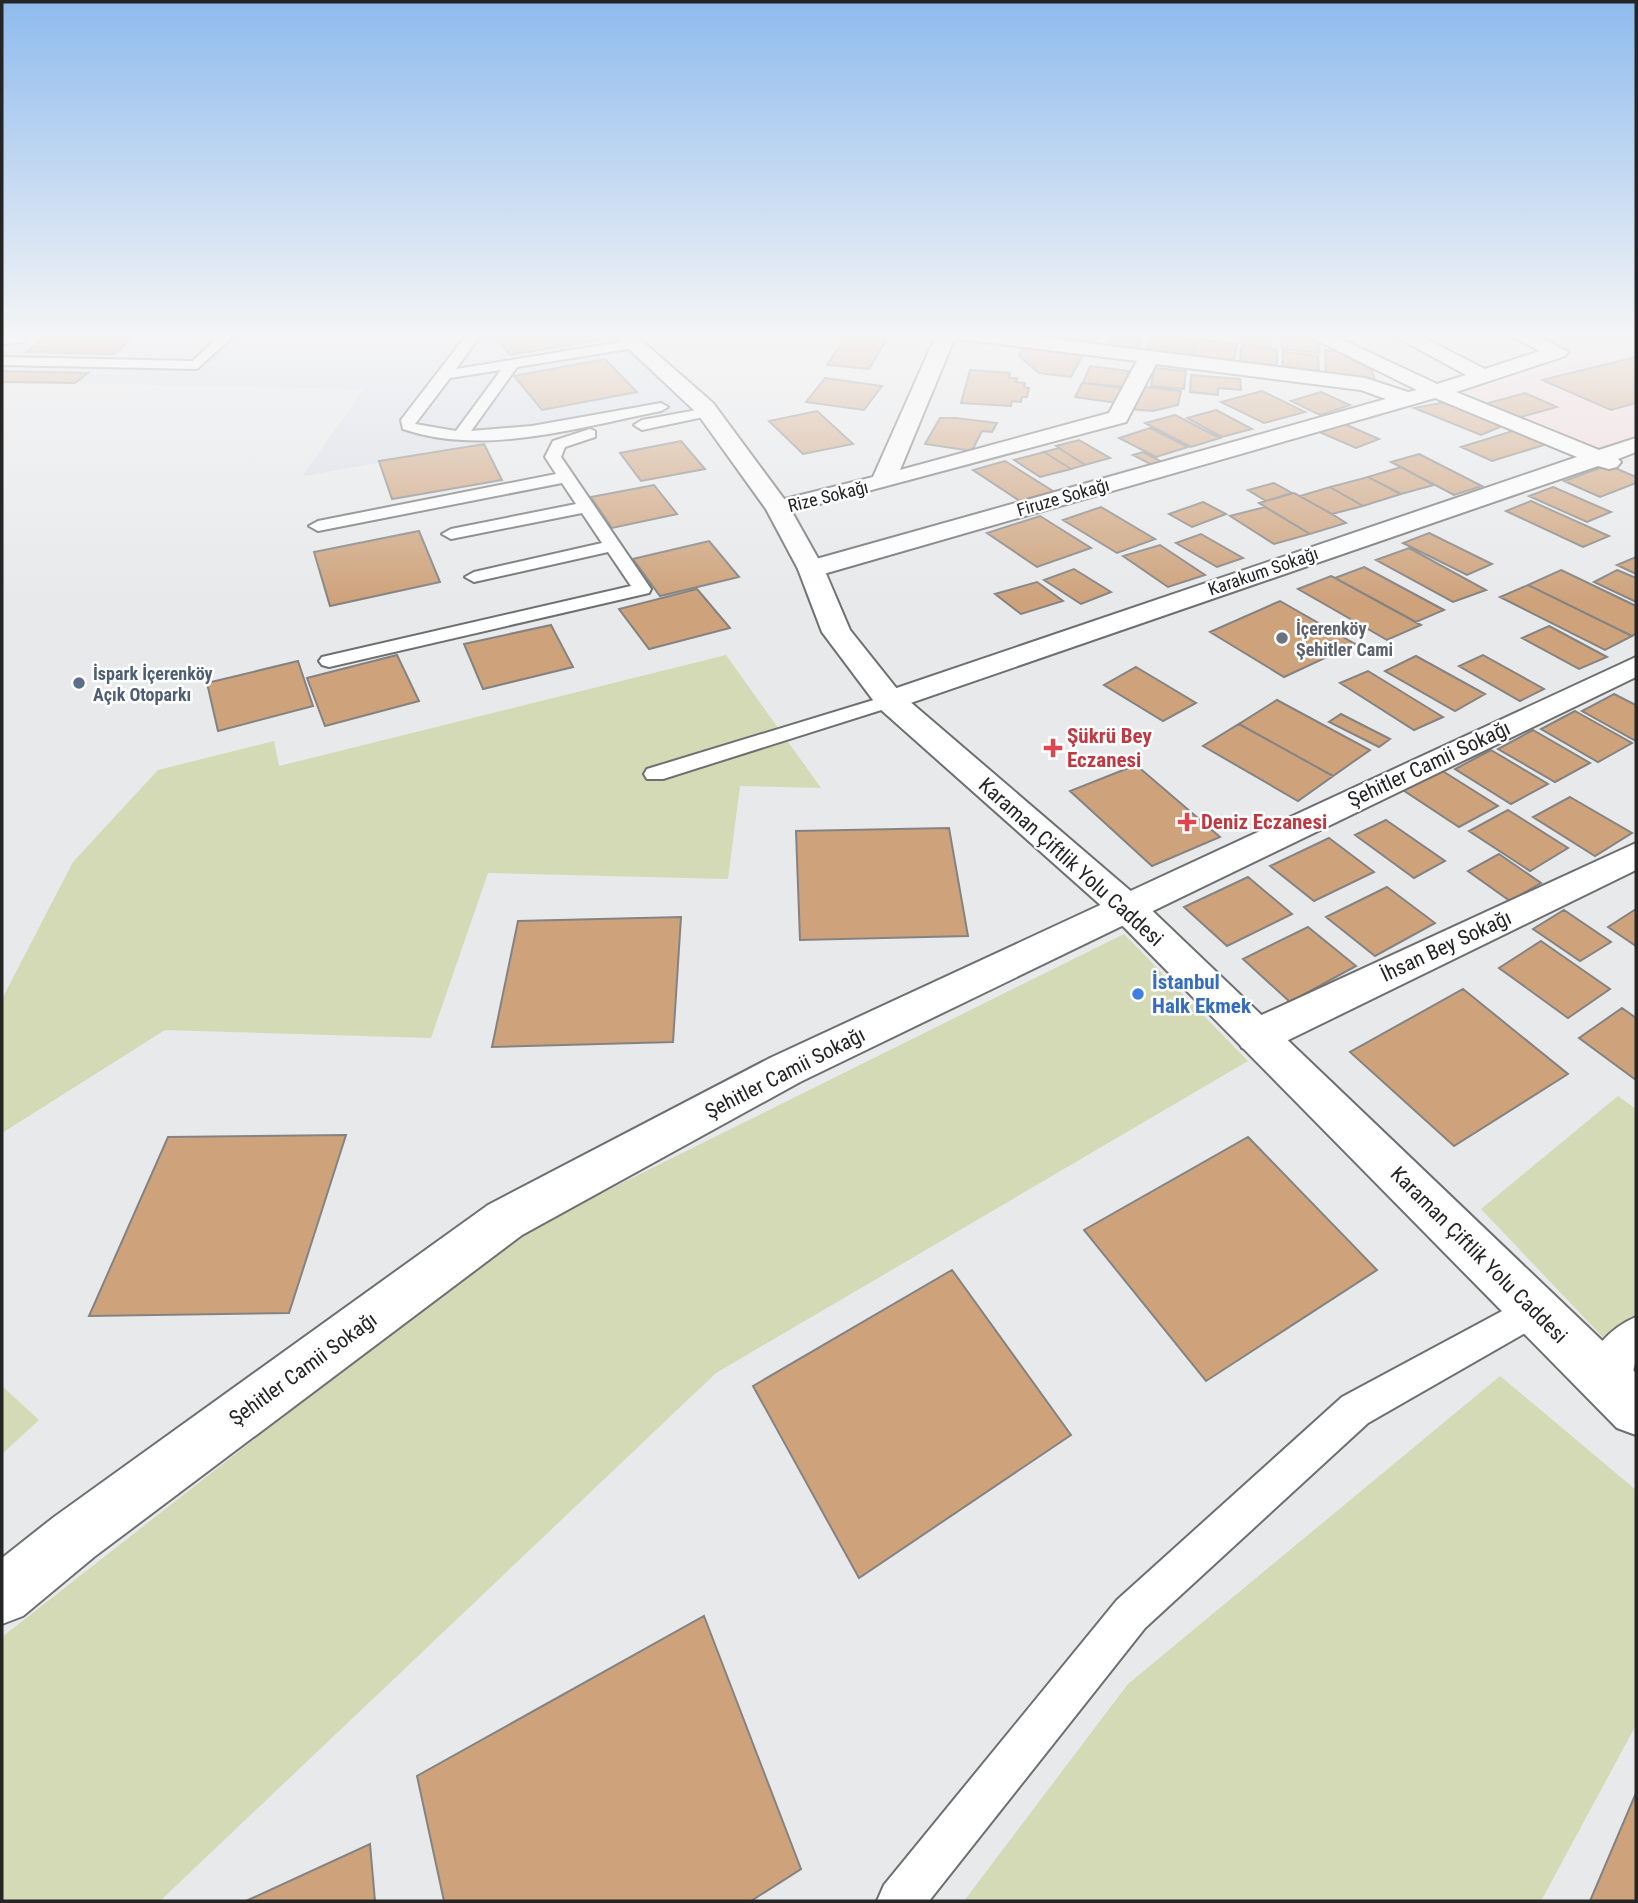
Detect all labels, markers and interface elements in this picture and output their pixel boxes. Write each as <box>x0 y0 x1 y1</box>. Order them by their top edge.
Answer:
street label: Firuze Sokağı <box>1014 474 1112 520</box>
street label: Rize Sokağı <box>786 476 870 516</box>
street label: Karakum Sokağı <box>1205 542 1321 600</box>
place label: İçerenköy Şehitler Cami <box>1296 618 1393 660</box>
marker: İçerenköy Şehitler Cami <box>1274 630 1290 646</box>
place label: İspark İçerenköy Açık Otoparkı <box>93 663 213 705</box>
marker: İspark İçerenköy Açık Otoparkı <box>71 675 87 691</box>
street label: Şehitler Camii Sokağı <box>1344 716 1514 812</box>
place label: Şükrü Bey Eczanesi <box>1067 724 1153 772</box>
marker: Şükrü Bey Eczanesi <box>1045 740 1061 756</box>
street label: Karaman Çiftlik Yolu Caddesi <box>974 773 1168 951</box>
place label: Deniz Eczanesi <box>1201 810 1327 834</box>
marker: Deniz Eczanesi <box>1179 814 1195 830</box>
street label: İhsan Bey Sokağı <box>1377 905 1515 987</box>
place label: İstanbul Halk Ekmek <box>1152 970 1252 1018</box>
marker: İstanbul Halk Ekmek <box>1130 986 1146 1002</box>
street label: Şehitler Camii Sokağı <box>701 1022 869 1124</box>
street label: Karaman Çiftlik Yolu Caddesi <box>1386 1162 1572 1348</box>
street label: Şehitler Camii Sokağı <box>225 1307 381 1431</box>

